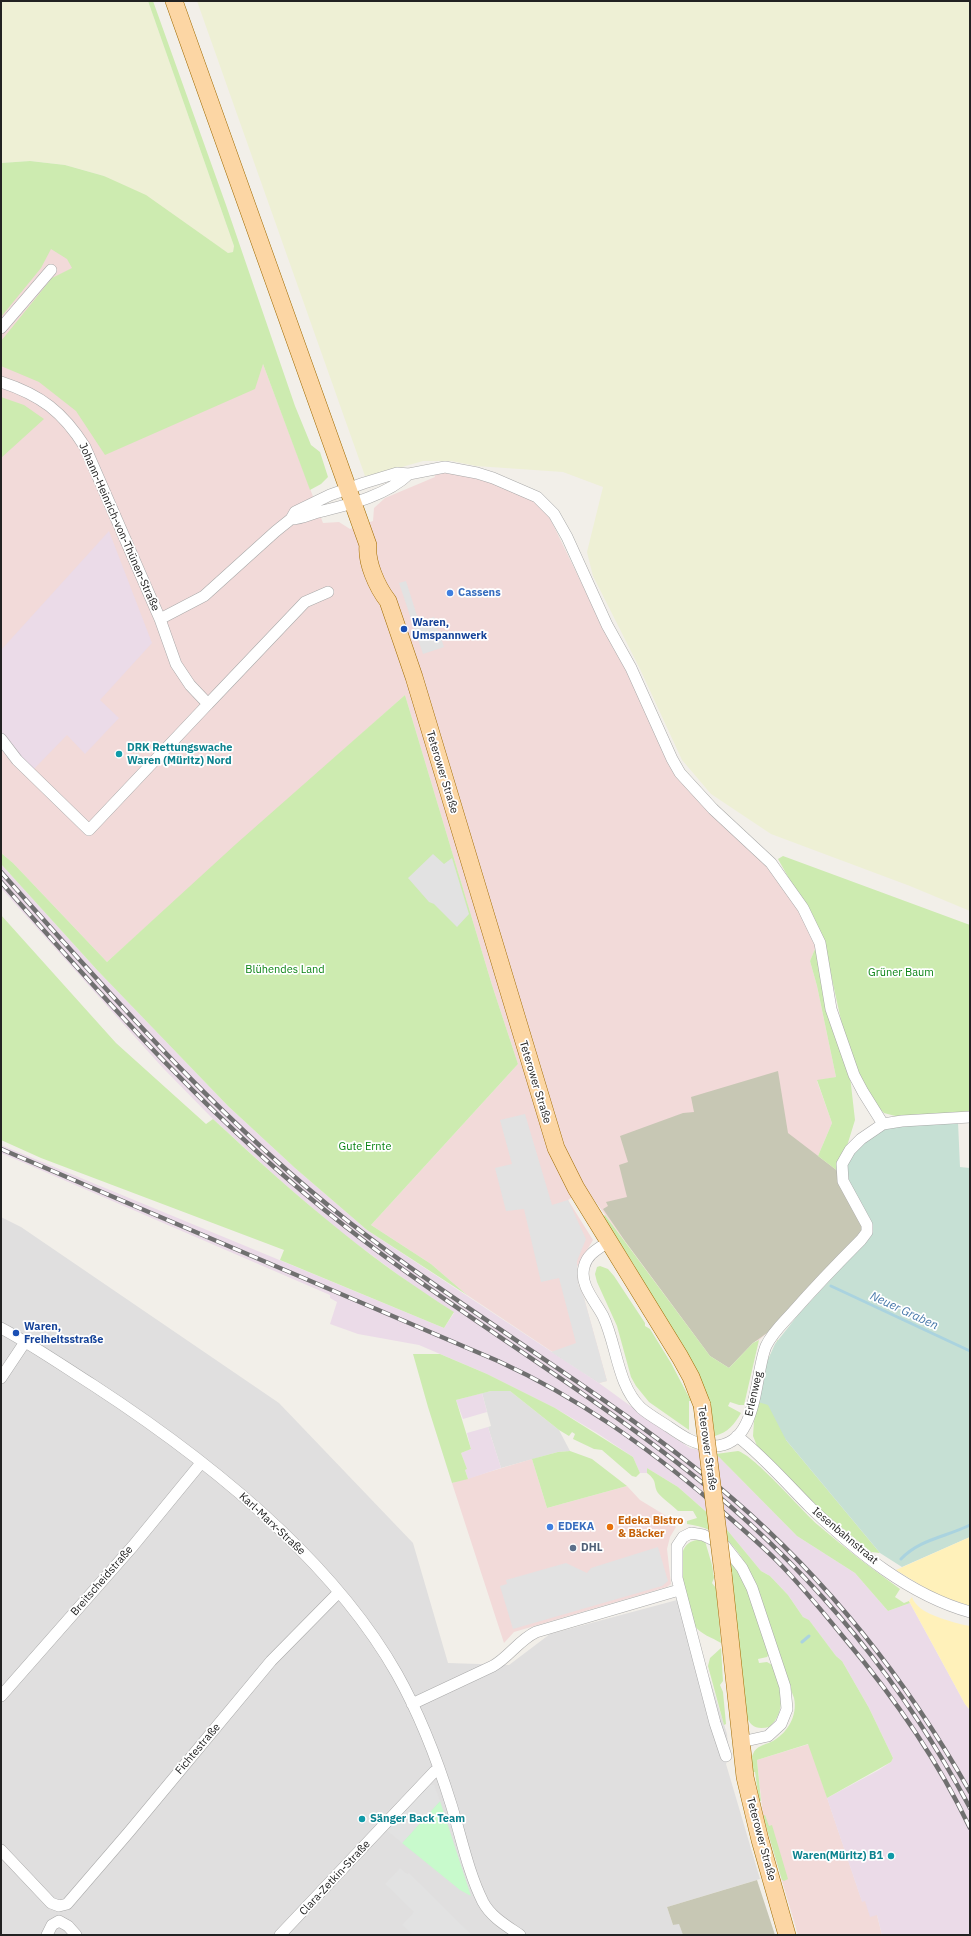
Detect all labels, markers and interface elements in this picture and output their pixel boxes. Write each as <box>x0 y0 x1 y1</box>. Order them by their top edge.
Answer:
street label: Johann-Heinrich-von-Thünen-Straße <box>76 441 162 613</box>
place label: Cassens <box>458 586 501 600</box>
marker: Cassens <box>445 588 455 598</box>
place label: Waren, Umspannwerk <box>412 616 487 642</box>
marker: Waren, Umspannwerk <box>399 624 409 634</box>
street label: Teterower Straße <box>423 729 461 815</box>
place label: DRK Rettungswache Waren (Müritz) Nord <box>127 741 233 767</box>
marker: DRK Rettungswache Waren (Müritz) Nord <box>114 749 124 759</box>
park label: Blühendes Land <box>245 963 325 977</box>
park label: Grüner Baum <box>868 966 934 980</box>
street label: Teterower Straße <box>516 1039 554 1125</box>
park label: Gute Ernte <box>339 1140 391 1154</box>
water label: Neuer Graben <box>868 1289 940 1333</box>
place label: Waren, Freiheitsstraße <box>24 1320 103 1346</box>
marker: Waren, Freiheitsstraße <box>11 1328 21 1338</box>
street label: Erlenweg <box>742 1370 766 1418</box>
street label: Teterower Straße <box>694 1405 720 1491</box>
street label: Karl-Marx-Straße <box>236 1490 308 1558</box>
street label: Iesenbahnstraat <box>810 1505 880 1567</box>
place label: Edeka Bistro & Bäcker <box>618 1514 683 1540</box>
place label: EDEKA <box>558 1520 594 1534</box>
marker: EDEKA <box>545 1522 555 1532</box>
marker: Edeka Bistro & Bäcker <box>605 1522 615 1532</box>
place label: DHL <box>581 1541 602 1555</box>
street label: Breitscheidstraße <box>68 1543 136 1619</box>
marker: DHL <box>568 1543 578 1553</box>
street label: Fichtestraße <box>173 1721 223 1777</box>
street label: Teterower Straße <box>744 1796 778 1882</box>
place label: Sänger Back Team <box>370 1812 465 1826</box>
marker: Sänger Back Team <box>357 1814 367 1824</box>
street label: Clara-Zetkin-Straße <box>297 1838 373 1918</box>
place label: Waren(Müritz) B1 <box>792 1849 883 1863</box>
marker: Waren(Müritz) B1 <box>886 1851 896 1861</box>

